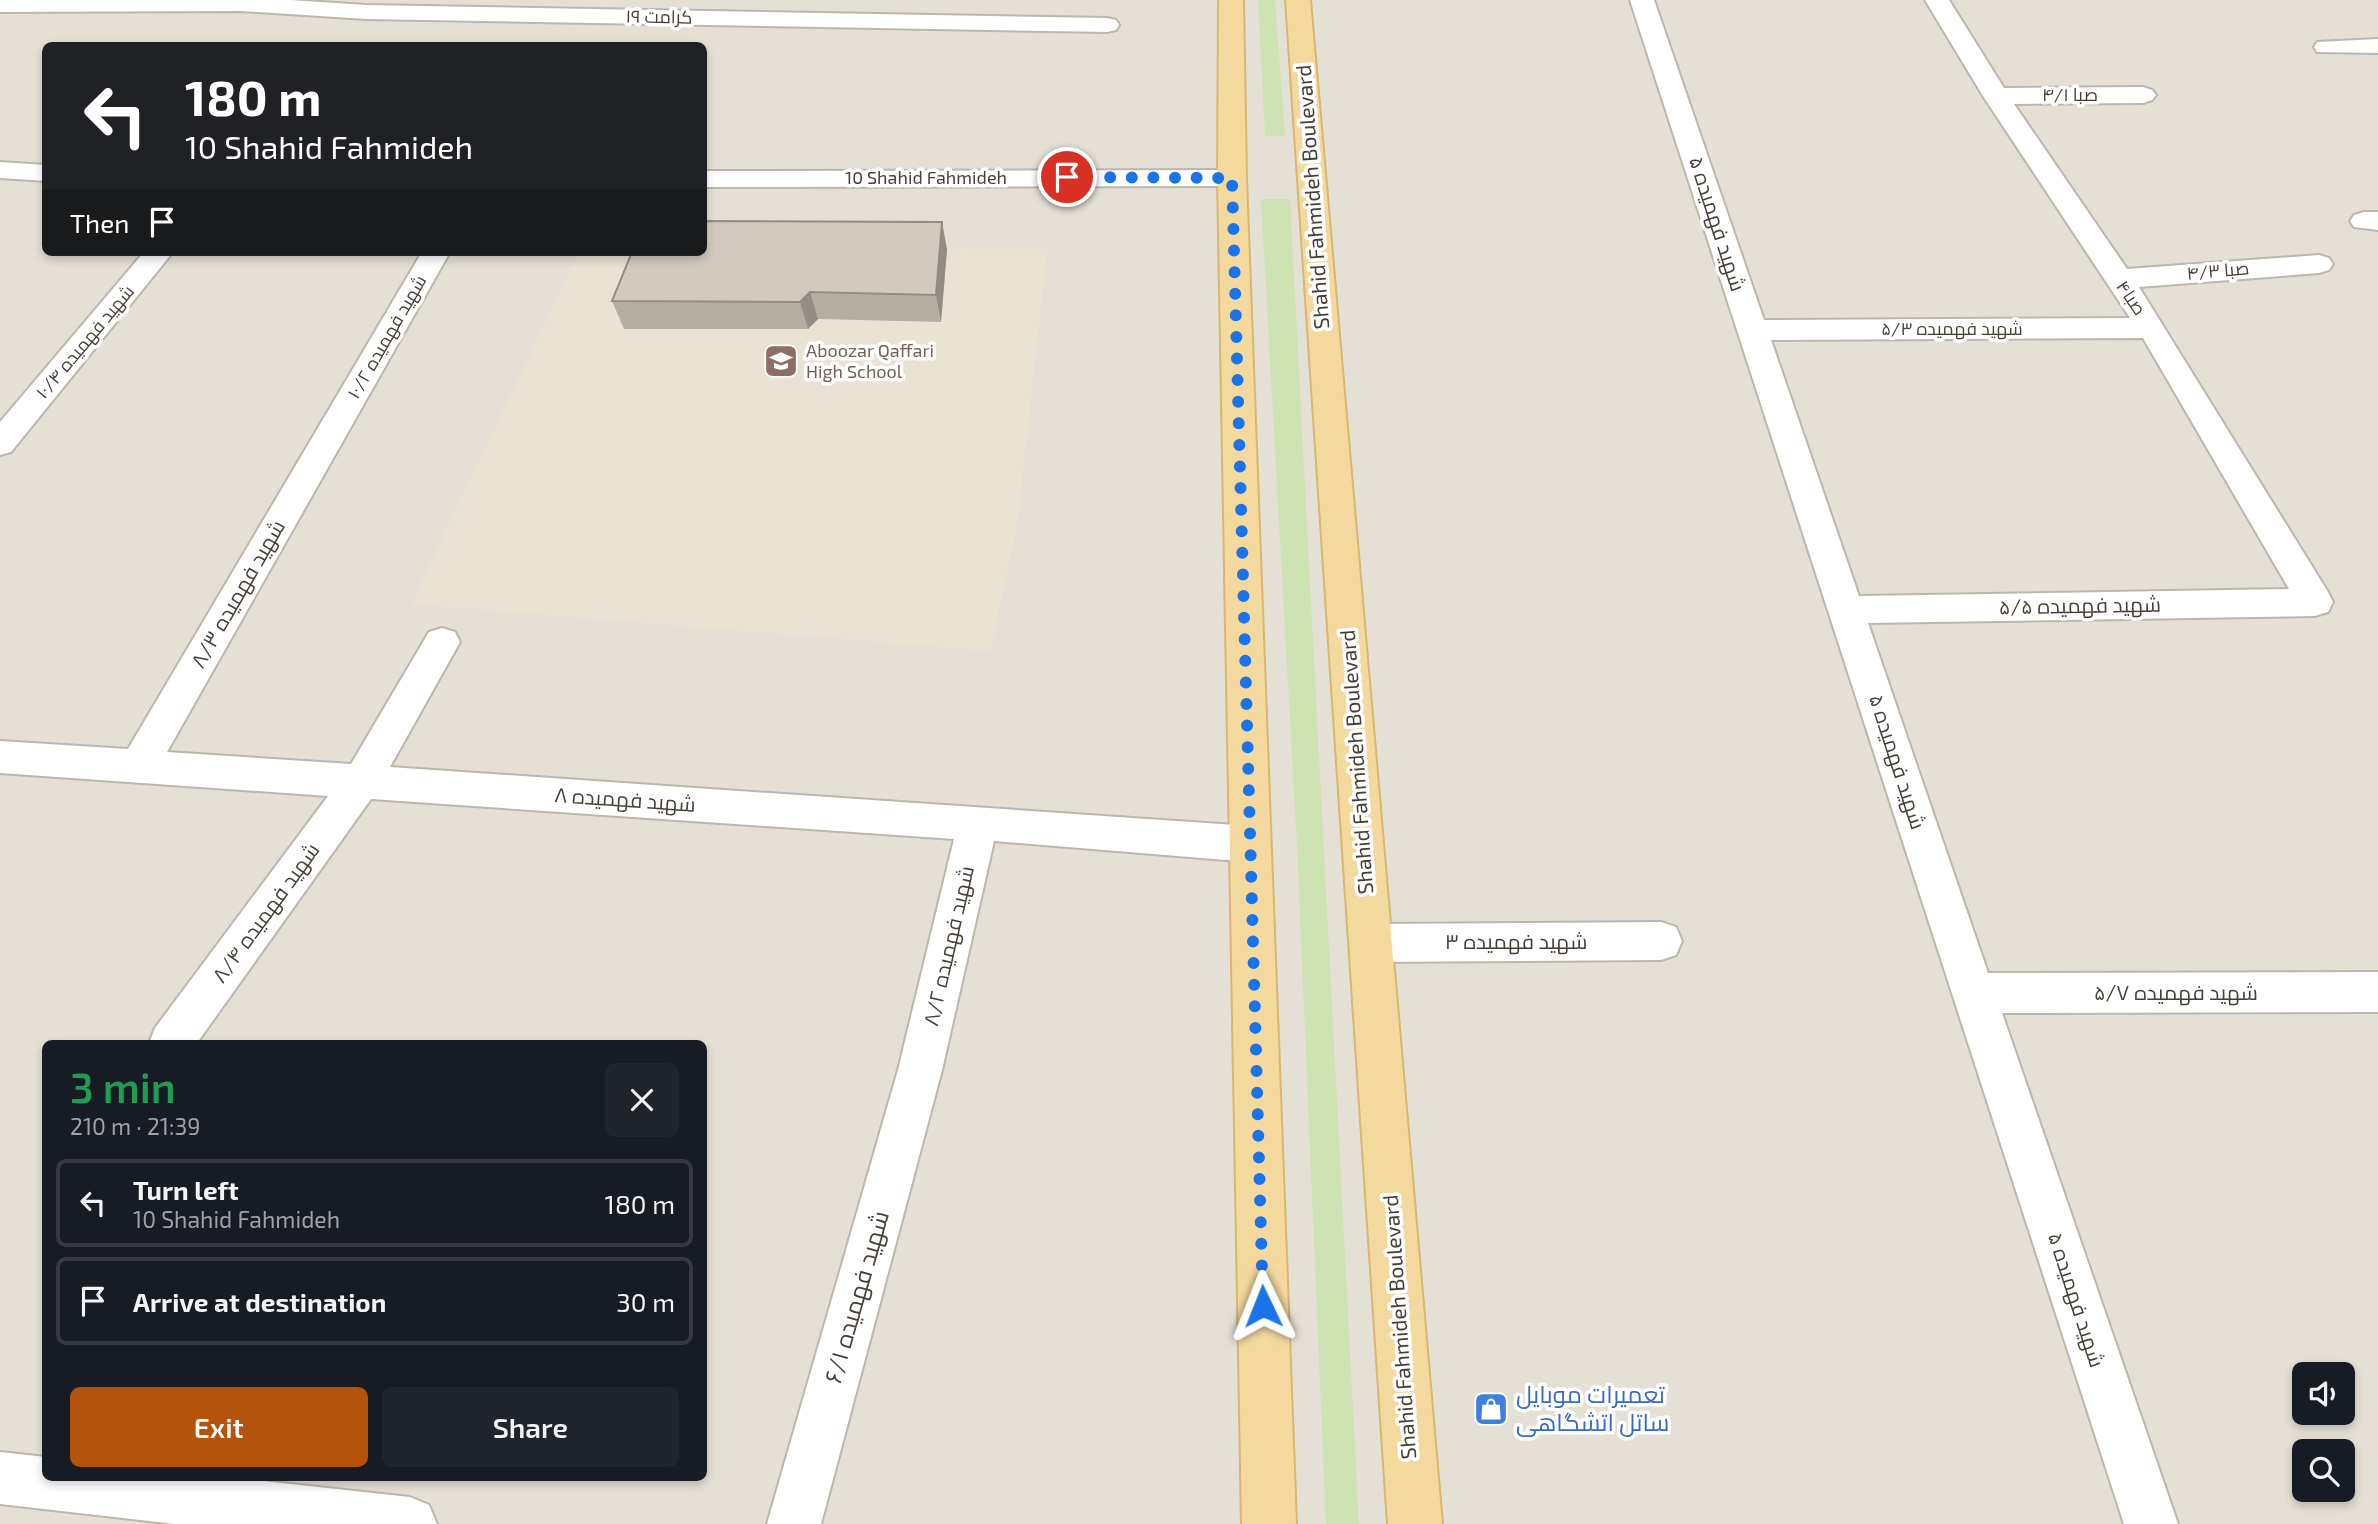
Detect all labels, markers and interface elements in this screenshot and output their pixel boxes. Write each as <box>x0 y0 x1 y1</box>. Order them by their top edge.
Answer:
street label: کرامت ۱۹ <box>625 4 693 29</box>
street label: Shahid Fahmideh Boulevard <box>1290 64 1333 330</box>
text: 180 m <box>185 67 321 126</box>
icon: left <box>70 70 161 161</box>
street label: صبا ۴/۱ <box>2042 83 2098 105</box>
text: 10 Shahid Fahmideh <box>185 127 473 165</box>
pin <box>1037 147 1097 207</box>
street label: شهید فهمیده ۵ <box>1683 153 1752 295</box>
icon: arrive <box>1048 158 1086 196</box>
street label: 10 Shahid Fahmideh <box>845 166 1007 188</box>
icon: arrive <box>143 203 181 241</box>
text: Then <box>70 207 129 238</box>
street label: صبا ۴/۳ <box>2186 256 2250 284</box>
street label: شهید فهمیده ۱۰/۲ <box>342 271 431 403</box>
street label: صبا۴ <box>2112 276 2151 319</box>
street label: شهید فهمیده ۱۰/۴ <box>30 280 139 403</box>
street label: شهید فهمیده ۵/۳ <box>1881 317 2023 340</box>
place label: Aboozar Qaffari High School <box>806 339 934 382</box>
school or university icon: Aboozar Qaffari High School <box>762 342 800 380</box>
street label: شهید فهمیده ۸/۳ <box>184 515 291 673</box>
street label: شهید فهمیده ۵/۵ <box>1999 591 2161 620</box>
street label: Shahid Fahmideh Boulevard <box>1334 629 1377 895</box>
street label: شهید فهمیده ۵ <box>1863 691 1932 833</box>
street label: شهید فهمیده ۸ <box>553 781 697 818</box>
street label: شهید فهمیده ۸/۴ <box>206 837 325 988</box>
street label: شهید فهمیده ۸/۲ <box>917 863 980 1029</box>
street label: شهید فهمیده ۳ <box>1445 928 1587 955</box>
street label: شهید فهمیده ۵/۷ <box>2094 979 2258 1006</box>
text: 3 min <box>70 1061 176 1111</box>
button: close <box>605 1063 679 1137</box>
text: 210 m · 21:39 <box>70 1112 200 1140</box>
text: Turn left <box>133 1174 239 1205</box>
icon: left <box>74 1184 112 1222</box>
text: 180 m <box>605 1188 675 1219</box>
street label: Shahid Fahmideh Boulevard <box>1377 1194 1420 1460</box>
text: 10 Shahid Fahmideh <box>133 1205 340 1233</box>
street label: شهید فهمیده ۶/۱ <box>817 1207 895 1386</box>
street label: شهید فهمیده ۵ <box>2042 1229 2111 1371</box>
position arrow <box>1226 1269 1300 1343</box>
icon: arrive <box>74 1282 112 1320</box>
text: Arrive at destination <box>133 1286 386 1317</box>
text: 30 m <box>616 1286 675 1317</box>
map controls <box>2292 1362 2355 1502</box>
button: sound <box>2292 1362 2355 1425</box>
place label: تعمیرات موبایل ساتل اتشگاهی <box>1516 1379 1669 1437</box>
button: Exit <box>70 1387 368 1467</box>
button: Share <box>382 1387 679 1467</box>
shop icon: تعمیرات موبایل ساتل اتشگاهی <box>1472 1390 1510 1428</box>
button: search <box>2292 1439 2355 1502</box>

